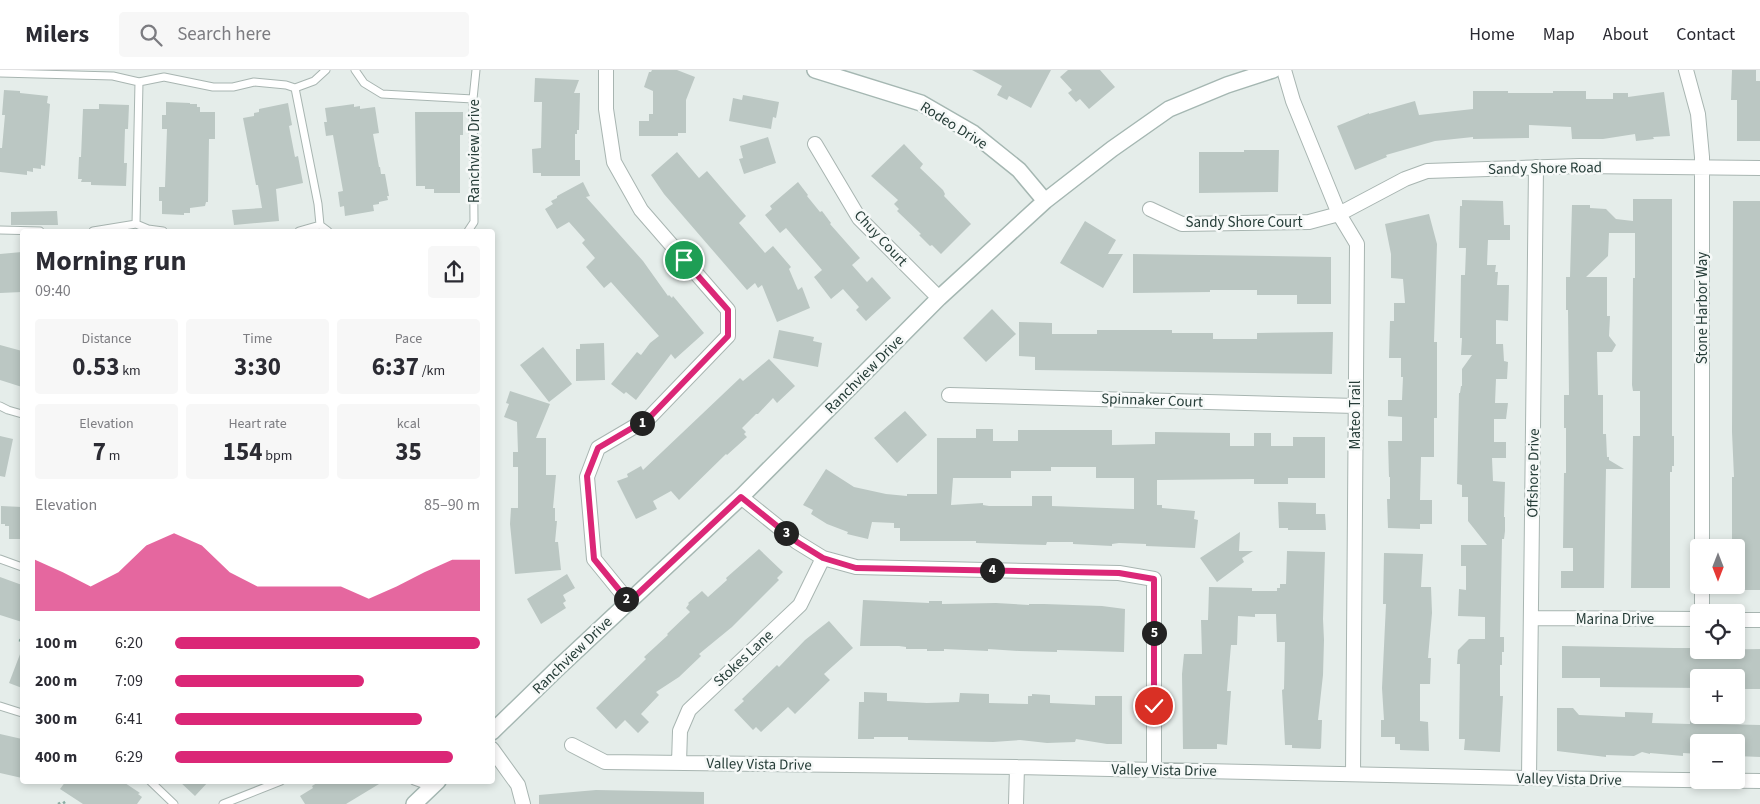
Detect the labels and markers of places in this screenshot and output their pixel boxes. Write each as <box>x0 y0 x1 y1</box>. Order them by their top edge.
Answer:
pin <box>663 239 705 281</box>
pin: 1 <box>630 410 654 436</box>
pin: 3 <box>774 520 798 546</box>
pin: 4 <box>980 558 1004 582</box>
pin: 2 <box>614 586 638 612</box>
pin: 5 <box>1142 620 1166 646</box>
pin <box>1133 685 1175 727</box>

